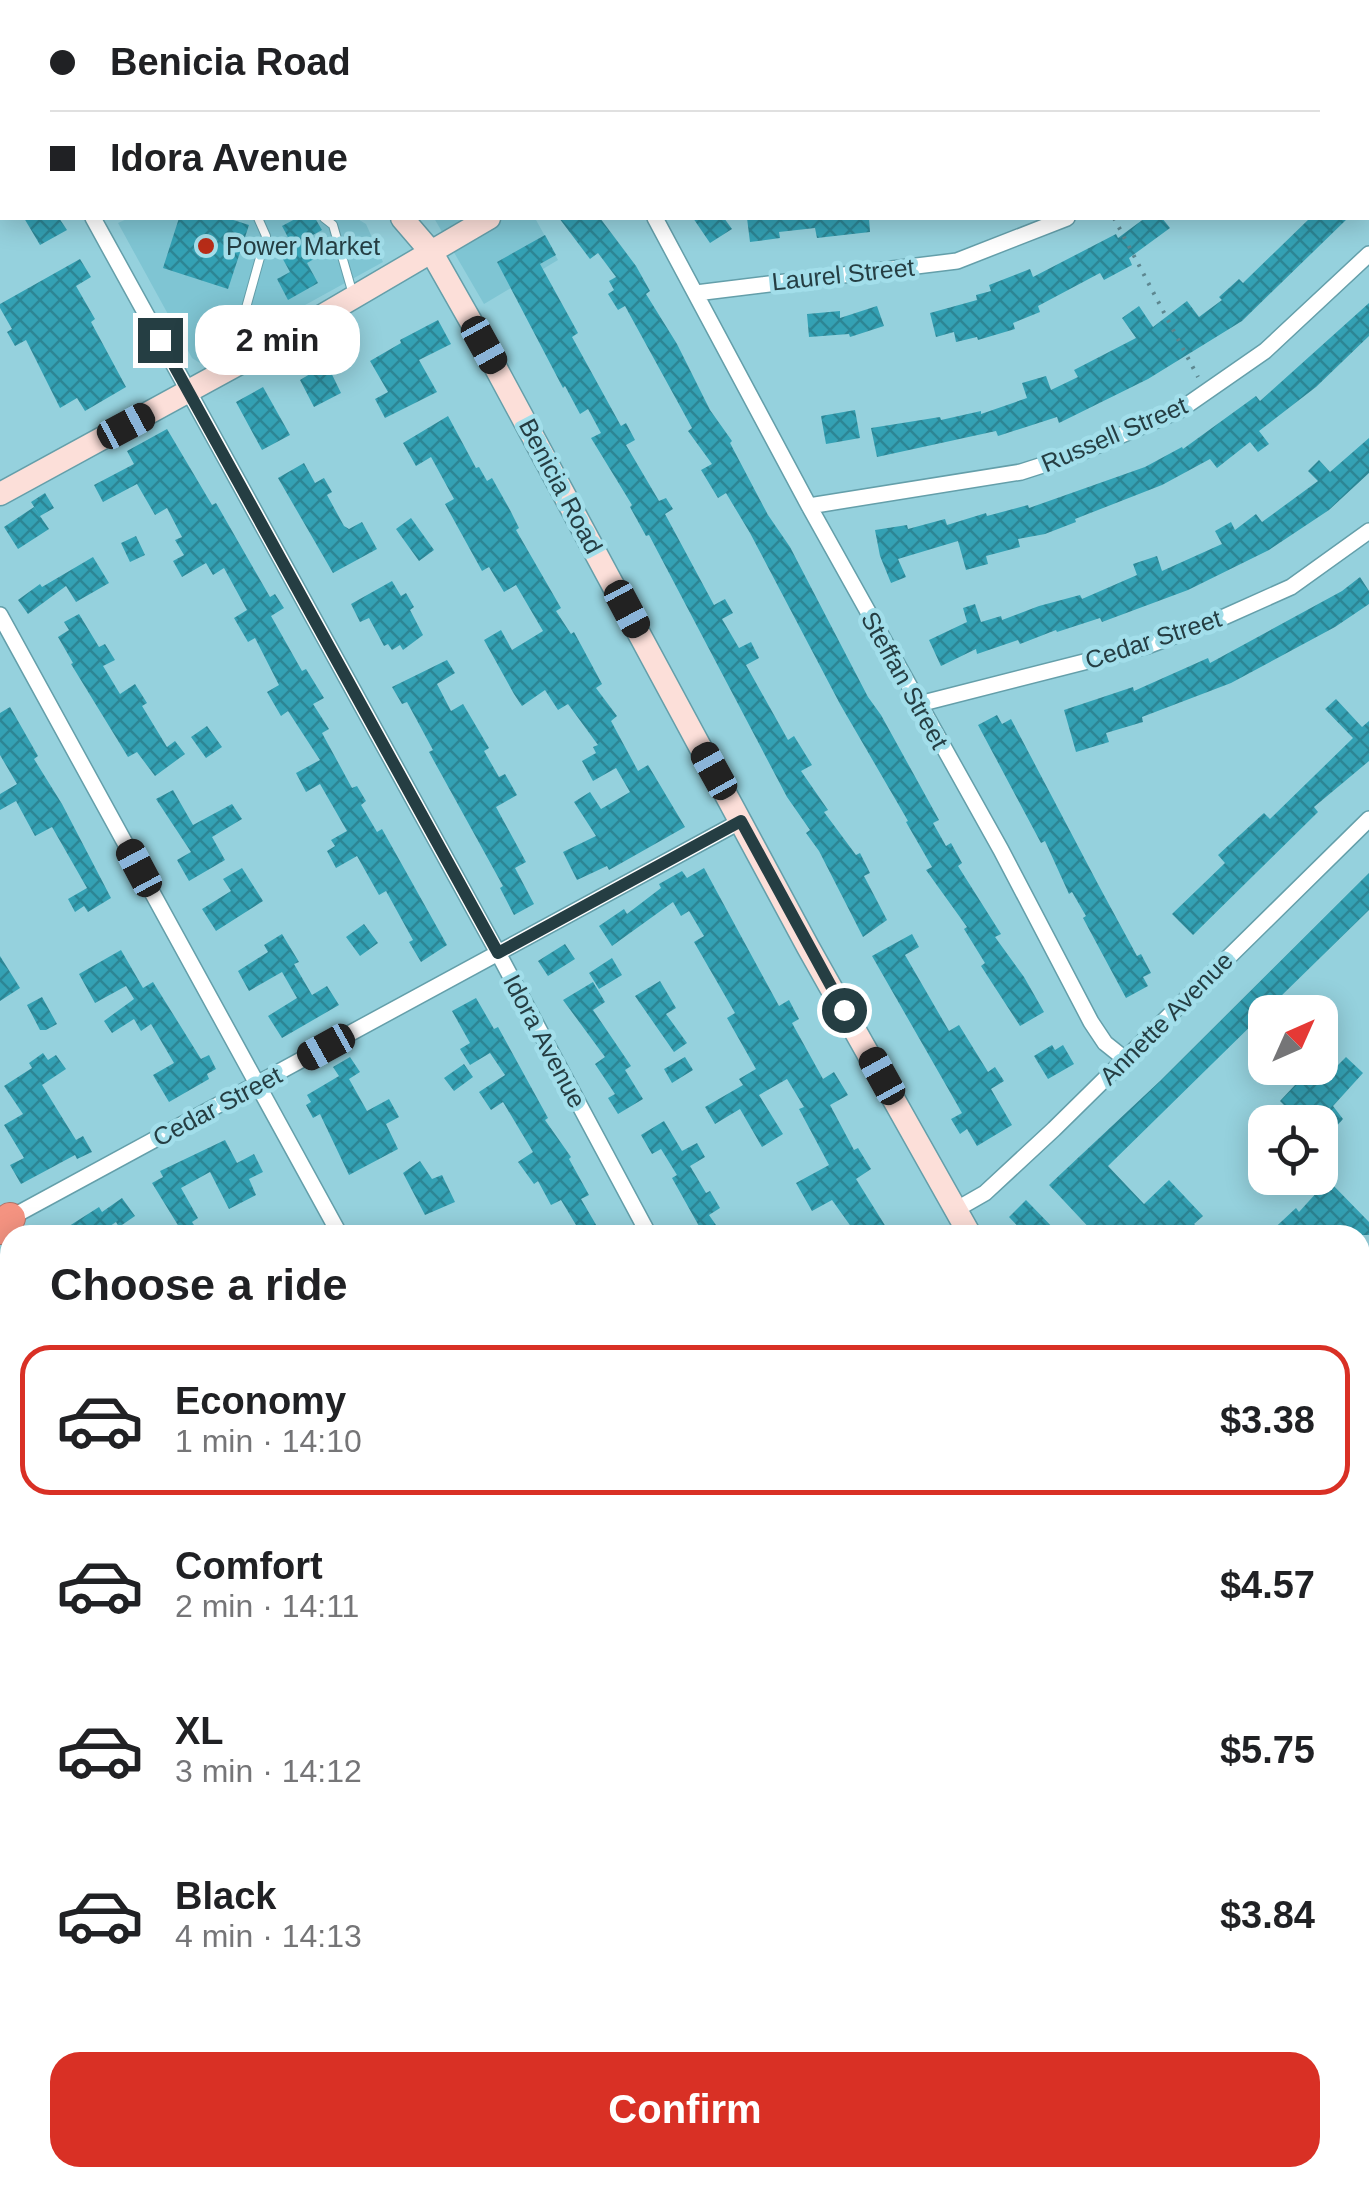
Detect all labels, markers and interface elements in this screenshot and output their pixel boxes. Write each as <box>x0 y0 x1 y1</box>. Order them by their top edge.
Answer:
text: Benicia Road <box>110 41 351 83</box>
text: Idora Avenue <box>110 137 348 179</box>
place label: Power Market <box>226 232 380 260</box>
marker: Power Market <box>195 235 217 257</box>
street label: Laurel Street <box>770 253 916 295</box>
callout: 2 min <box>195 305 360 375</box>
car <box>456 311 512 379</box>
route end <box>138 318 183 363</box>
text: 2 min <box>236 322 319 358</box>
street label: Russell Street <box>1037 391 1191 477</box>
car <box>92 399 160 453</box>
street label: Benicia Road <box>514 414 608 558</box>
car <box>600 575 654 643</box>
street label: Cedar Street <box>1081 604 1225 674</box>
street label: Steffan Street <box>856 607 954 753</box>
car <box>686 737 742 805</box>
car <box>112 834 166 902</box>
street label: Annette Avenue <box>1094 946 1238 1090</box>
street label: Idora Avenue <box>498 970 592 1112</box>
route start <box>822 988 867 1033</box>
north arrow <box>1248 995 1338 1085</box>
map controls <box>1248 995 1338 1195</box>
car <box>292 1019 360 1075</box>
car <box>854 1042 910 1110</box>
street label: Cedar Street <box>148 1060 286 1152</box>
button: locate <box>1248 1105 1338 1195</box>
text: Choose a ride <box>50 1259 348 1310</box>
icon: car <box>55 1375 145 1465</box>
text: Economy <box>175 1380 346 1422</box>
text: $3.38 <box>1220 1399 1315 1441</box>
text: 1 min · 14:10 <box>175 1423 362 1459</box>
icon: car <box>55 1540 145 1630</box>
text: Comfort <box>175 1545 323 1587</box>
text: $4.57 <box>1220 1564 1315 1606</box>
text: 2 min · 14:11 <box>175 1588 359 1624</box>
icon: car <box>55 1705 145 1795</box>
text: XL <box>175 1710 224 1752</box>
text: $5.75 <box>1220 1729 1315 1771</box>
text: 3 min · 14:12 <box>175 1753 362 1789</box>
icon: car <box>55 1870 145 1960</box>
text: Black <box>175 1875 276 1917</box>
text: $3.84 <box>1220 1894 1315 1936</box>
text: 4 min · 14:13 <box>175 1918 362 1954</box>
button: Confirm <box>50 2052 1320 2167</box>

